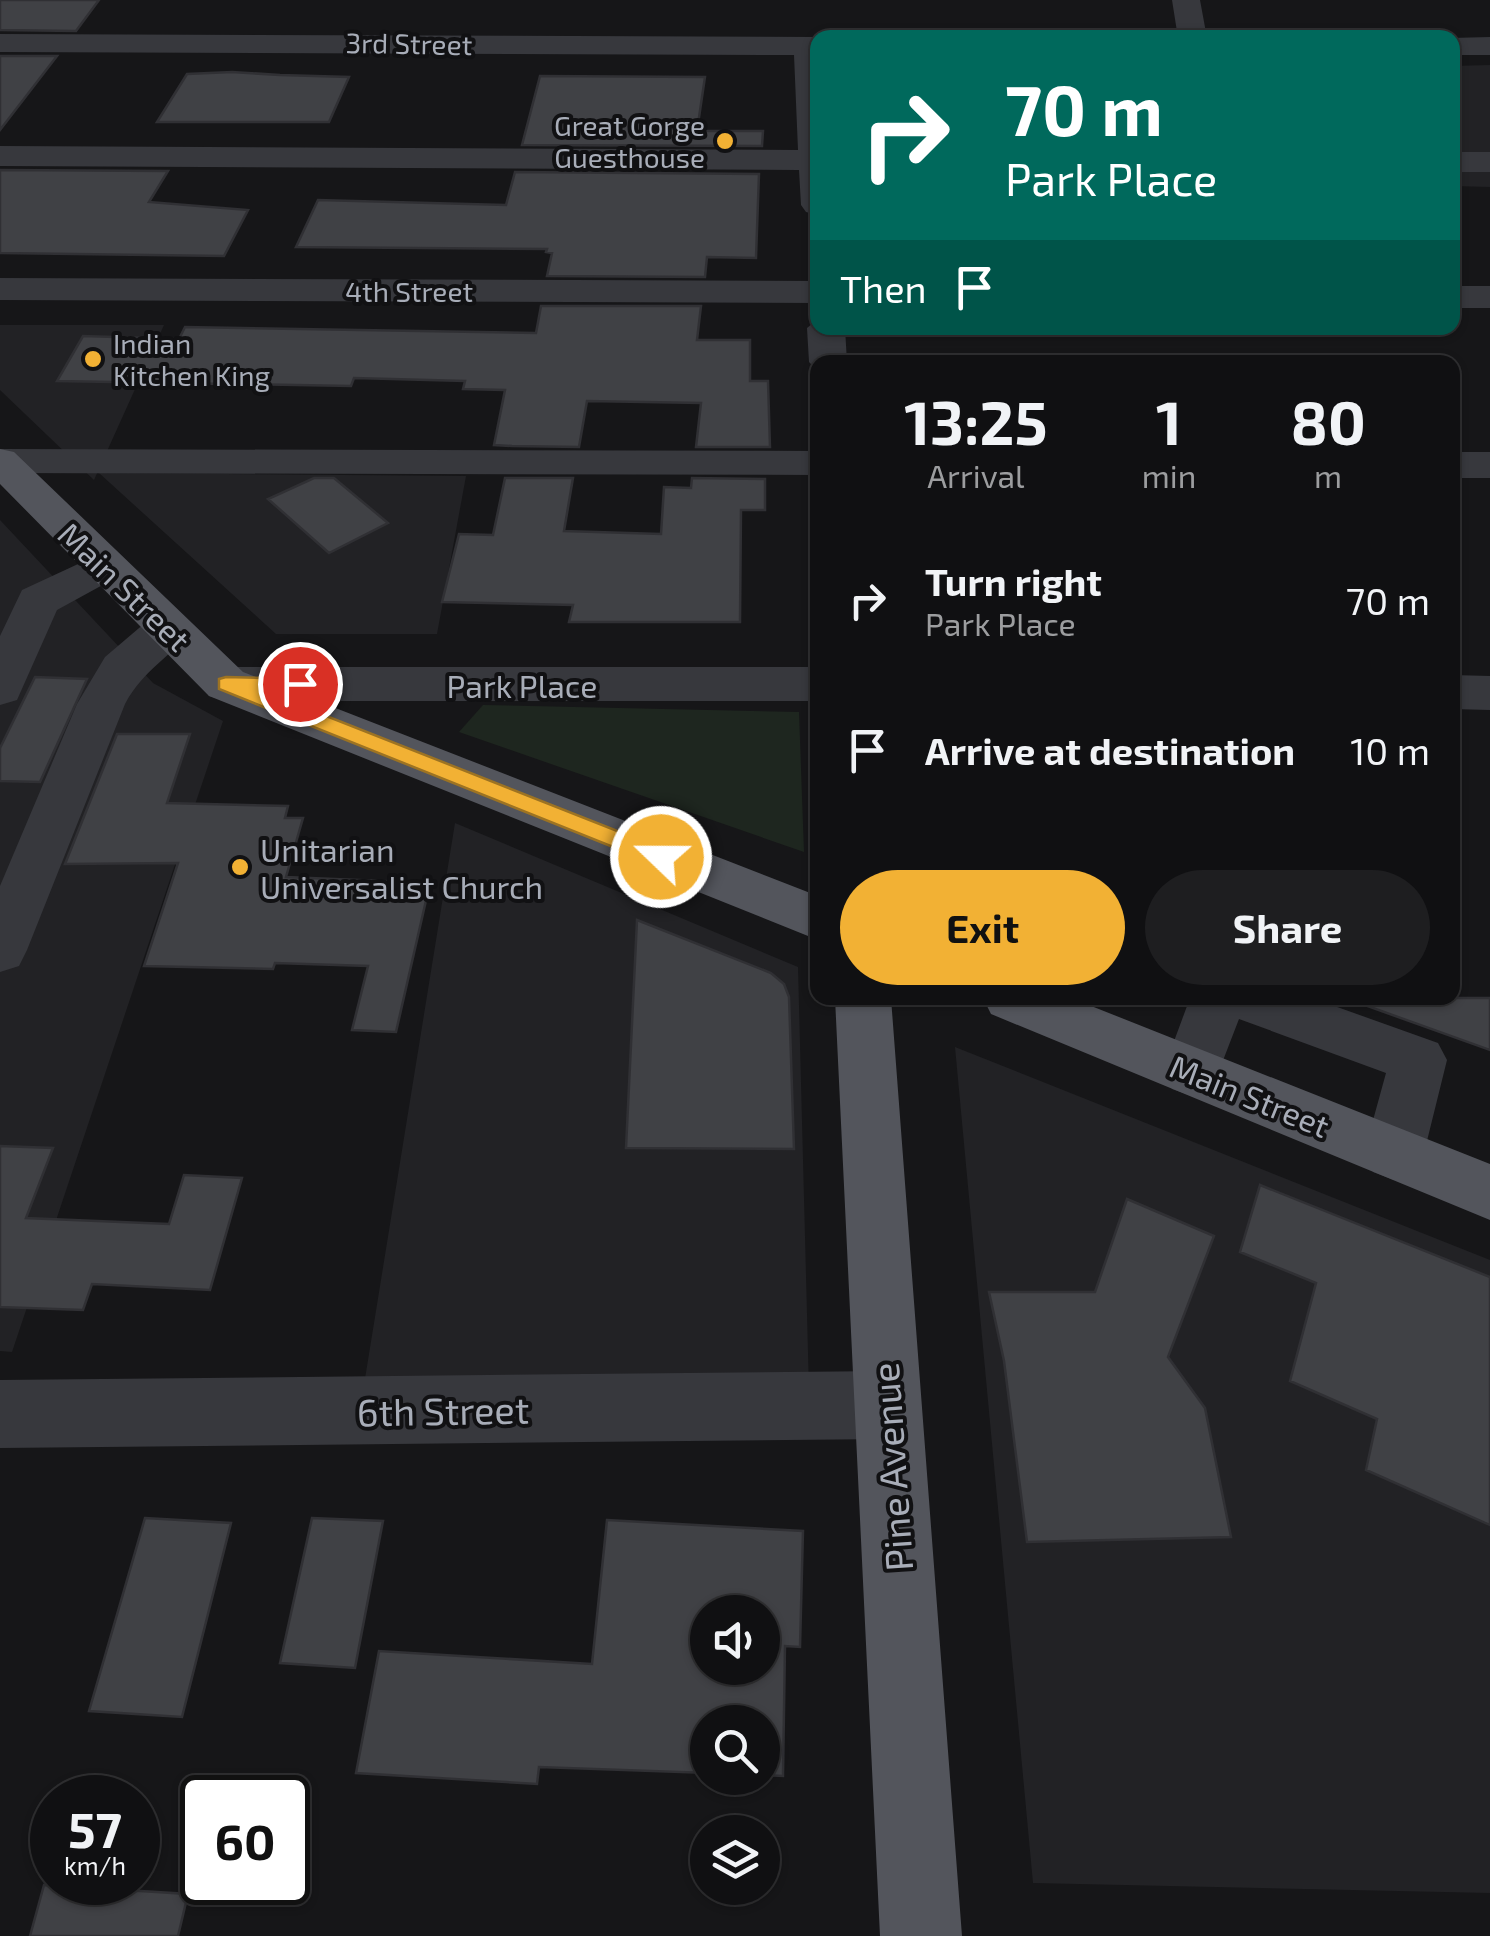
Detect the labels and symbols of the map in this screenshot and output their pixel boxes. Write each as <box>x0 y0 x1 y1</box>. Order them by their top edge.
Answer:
street label: 3rd Street <box>345 25 473 61</box>
place label: Great Gorge Guesthouse <box>554 108 705 174</box>
marker: Great Gorge Guesthouse <box>714 130 736 152</box>
street label: 4th Street <box>345 274 473 308</box>
place label: Indian Kitchen King <box>113 326 270 392</box>
marker: Indian Kitchen King <box>82 348 104 370</box>
street label: Main Street <box>51 514 199 658</box>
pin <box>258 642 343 727</box>
street label: Park Place <box>447 666 597 704</box>
position arrow <box>609 805 713 909</box>
place label: Unitarian Universalist Church <box>260 830 543 905</box>
marker: Unitarian Universalist Church <box>229 856 251 878</box>
street label: Main Street <box>1165 1046 1335 1144</box>
street label: Pine Avenue <box>861 1361 921 1573</box>
street label: 6th Street <box>356 1385 530 1435</box>
speed limit sign: 60 <box>180 1775 310 1905</box>

